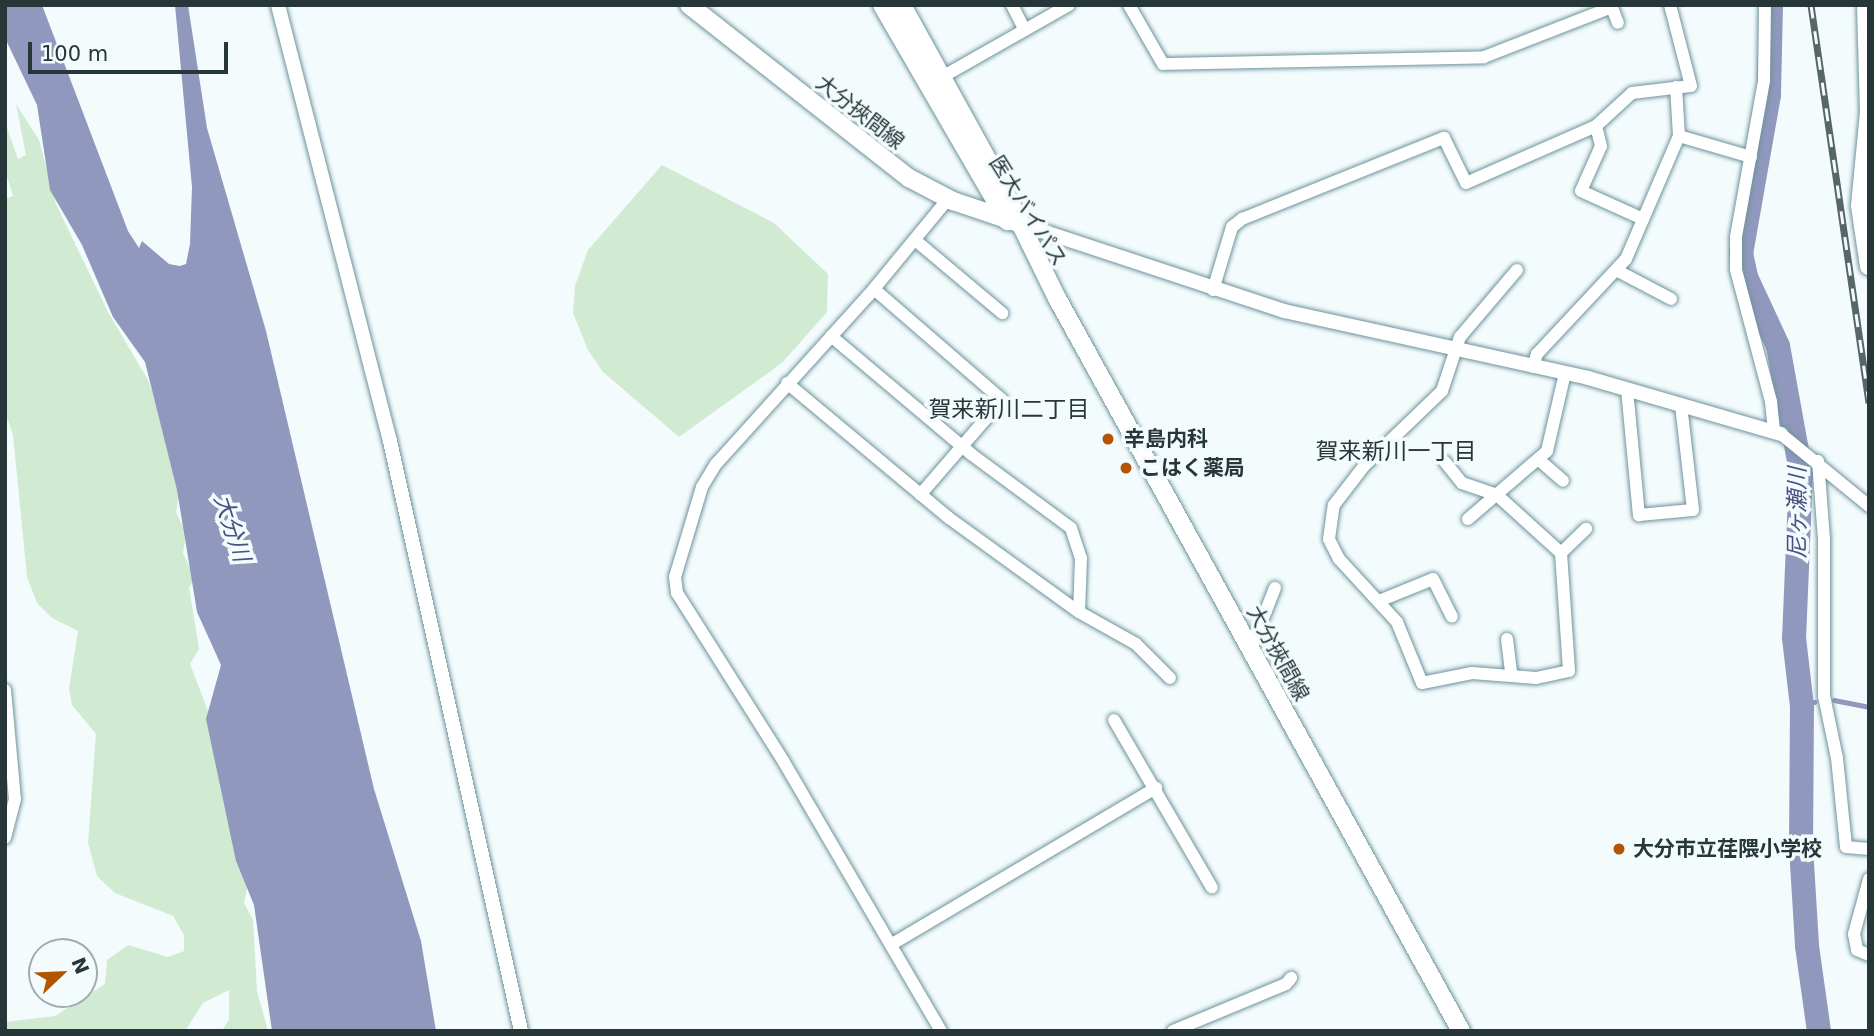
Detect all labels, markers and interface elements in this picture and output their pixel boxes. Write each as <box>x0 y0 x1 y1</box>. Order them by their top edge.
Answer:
scale bar <box>32 28 231 72</box>
text: 100 m <box>41 42 108 66</box>
street label: 大分挾間線 <box>811 70 909 154</box>
street label: 医大バイパス <box>984 151 1072 271</box>
district label: 賀来新川二丁目 <box>929 395 1089 423</box>
place label: 辛島内科 <box>1124 426 1208 452</box>
marker: 辛島内科 <box>1098 429 1118 449</box>
district label: 賀来新川一丁目 <box>1316 437 1476 465</box>
place label: こはく薬局 <box>1140 455 1245 481</box>
marker: こはく薬局 <box>1118 460 1134 476</box>
water label: 尼ヶ瀬川 <box>1783 467 1811 559</box>
water label: 大分川 <box>208 491 256 565</box>
street label: 大分挾間線 <box>1242 601 1314 705</box>
place label: 大分市立荏隈小学校 <box>1633 836 1822 862</box>
marker: 大分市立荏隈小学校 <box>1611 841 1627 857</box>
north arrow <box>28 938 98 1008</box>
text: N <box>67 954 94 977</box>

